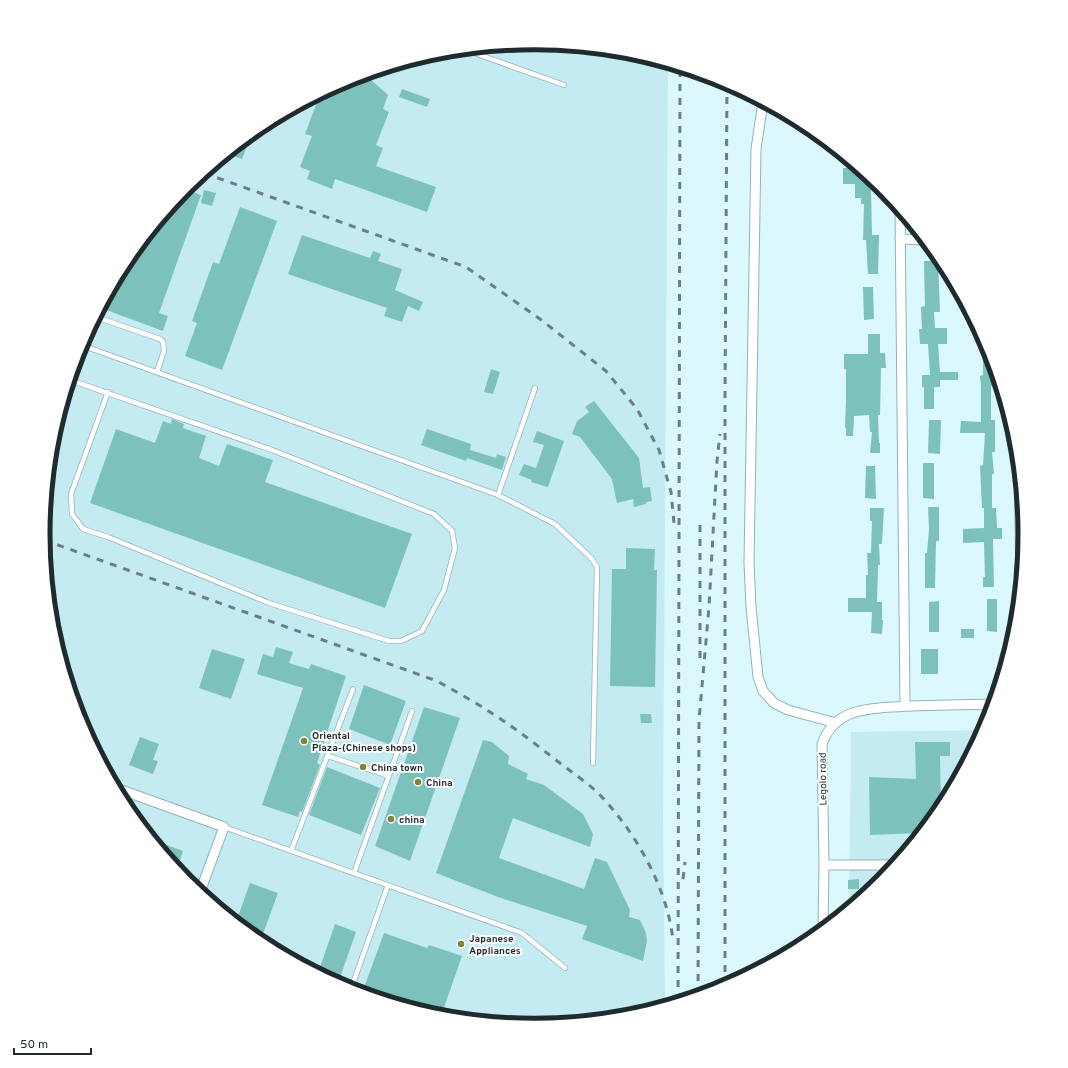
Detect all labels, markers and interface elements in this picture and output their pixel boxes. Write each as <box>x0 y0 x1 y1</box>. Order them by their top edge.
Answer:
place label: Oriental Plaza-(Chinese shops) <box>312 730 416 755</box>
marker: Oriental Plaza-(Chinese shops) <box>299 736 309 746</box>
street label: Legolo road <box>817 752 830 806</box>
marker: China town <box>358 762 368 772</box>
place label: China town <box>371 762 423 775</box>
marker: China <box>413 777 423 787</box>
place label: China <box>426 777 453 790</box>
marker: china <box>386 814 396 824</box>
place label: china <box>399 814 425 827</box>
place label: Japanese Appliances <box>469 933 521 958</box>
marker: Japanese Appliances <box>456 939 466 949</box>
scale bar <box>14 1030 91 1056</box>
text: 50 m <box>20 1037 48 1053</box>

